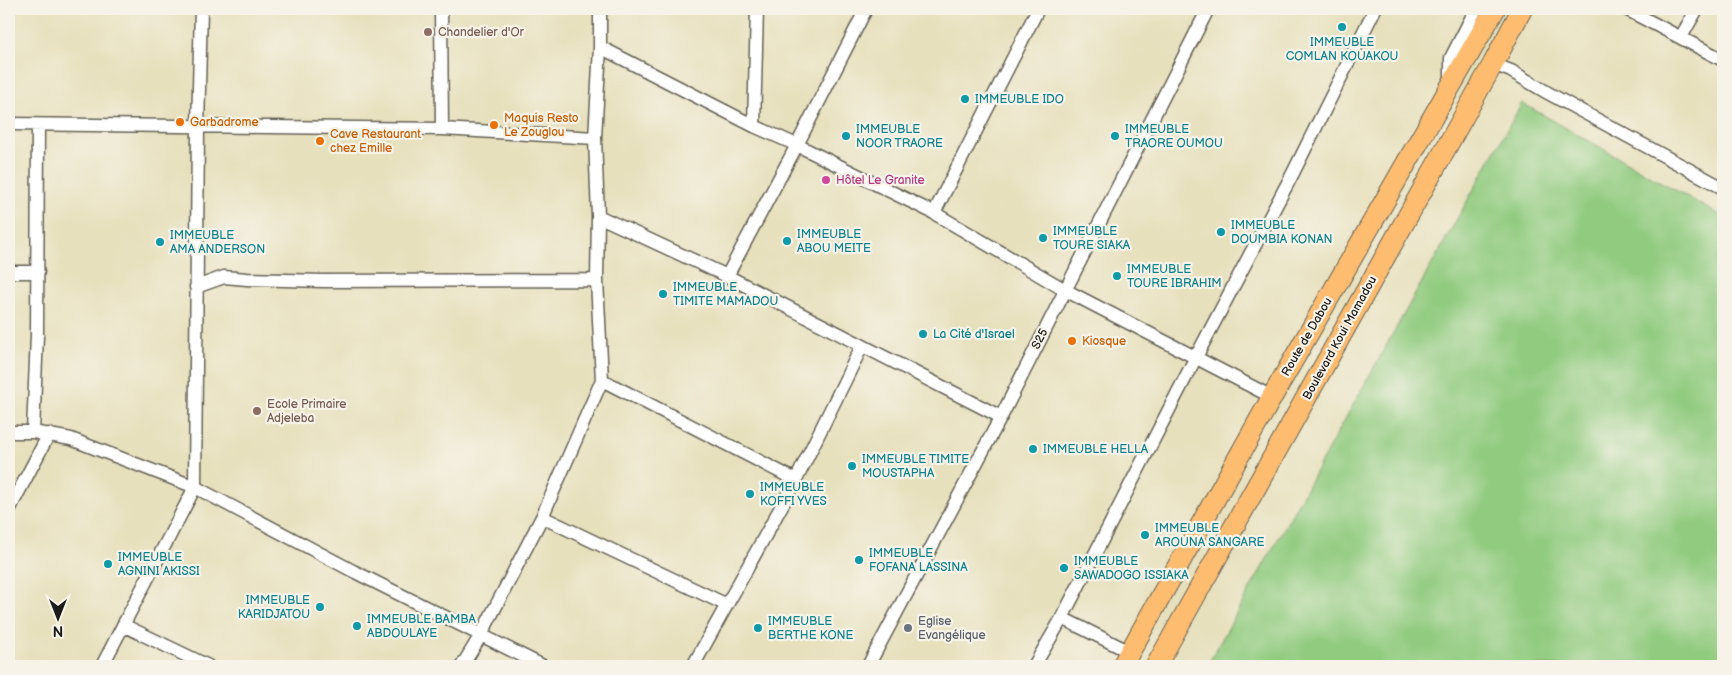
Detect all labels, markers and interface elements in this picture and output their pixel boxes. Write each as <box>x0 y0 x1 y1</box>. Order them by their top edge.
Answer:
marker: IMMEUBLE COMLAN KOUAKOU <box>1336 21 1348 33</box>
place label: Chandelier d'Or <box>438 25 525 40</box>
marker: Chandelier d'Or <box>422 26 434 38</box>
place label: IMMEUBLE COMLAN KOUAKOU <box>1286 35 1398 64</box>
place label: IMMEUBLE IDO <box>975 92 1064 107</box>
marker: IMMEUBLE IDO <box>959 93 971 105</box>
place label: Maquis Resto Le Zouglou <box>504 111 579 140</box>
place label: Garbadrome <box>190 115 259 130</box>
marker: Garbadrome <box>174 116 186 128</box>
marker: Maquis Resto Le Zouglou <box>488 119 500 131</box>
place label: IMMEUBLE NOOR TRAORE <box>856 122 943 151</box>
place label: IMMEUBLE TRAORE OUMOU <box>1125 122 1223 151</box>
place label: Cave Restaurant chez Emille <box>330 127 421 156</box>
marker: IMMEUBLE NOOR TRAORE <box>840 130 852 142</box>
marker: IMMEUBLE TRAORE OUMOU <box>1109 130 1121 142</box>
marker: Cave Restaurant chez Emille <box>314 135 326 147</box>
place label: Hôtel Le Granite <box>836 173 925 188</box>
marker: Hôtel Le Granite <box>820 174 832 186</box>
place label: IMMEUBLE DOUMBIA KONAN <box>1231 218 1333 247</box>
place label: IMMEUBLE TOURE SIAKA <box>1053 224 1131 253</box>
marker: IMMEUBLE DOUMBIA KONAN <box>1215 226 1227 238</box>
place label: IMMEUBLE ABOU MEITE <box>797 227 871 256</box>
place label: IMMEUBLE AMA ANDERSON <box>170 228 265 257</box>
marker: IMMEUBLE TOURE SIAKA <box>1037 232 1049 244</box>
marker: IMMEUBLE ABOU MEITE <box>781 235 793 247</box>
marker: IMMEUBLE AMA ANDERSON <box>154 236 166 248</box>
place label: IMMEUBLE TOURE IBRAHIM <box>1127 262 1222 291</box>
marker: IMMEUBLE TOURE IBRAHIM <box>1111 270 1123 282</box>
street label: Boulevard Koui Mamadou <box>1300 274 1380 402</box>
place label: IMMEUBLE TIMITE MAMADOU <box>673 280 778 309</box>
marker: IMMEUBLE TIMITE MAMADOU <box>657 288 669 300</box>
street label: Route de Dabou <box>1278 295 1336 379</box>
street label: S25 <box>1029 326 1052 352</box>
place label: La Cité d'Israel <box>933 327 1015 342</box>
marker: La Cité d'Israel <box>917 328 929 340</box>
place label: Kiosque <box>1082 334 1126 349</box>
marker: Kiosque <box>1066 335 1078 347</box>
place label: Ecole Primaire Adjeleba <box>267 397 346 426</box>
marker: Ecole Primaire Adjeleba <box>251 405 263 417</box>
place label: IMMEUBLE HELLA <box>1043 442 1149 457</box>
marker: IMMEUBLE HELLA <box>1027 443 1039 455</box>
place label: IMMEUBLE TIMITE MOUSTAPHA <box>862 452 969 481</box>
marker: IMMEUBLE TIMITE MOUSTAPHA <box>846 460 858 472</box>
place label: IMMEUBLE KOFFI YVES <box>760 480 827 509</box>
marker: IMMEUBLE KOFFI YVES <box>744 488 756 500</box>
place label: IMMEUBLE AROUNA SANGARE <box>1155 521 1264 550</box>
marker: IMMEUBLE AROUNA SANGARE <box>1139 529 1151 541</box>
place label: IMMEUBLE FOFANA LASSINA <box>869 546 968 575</box>
place label: IMMEUBLE AGNINI AKISSI <box>118 550 200 579</box>
marker: IMMEUBLE FOFANA LASSINA <box>853 554 865 566</box>
place label: IMMEUBLE SAWADOGO ISSIAKA <box>1074 554 1189 583</box>
marker: IMMEUBLE AGNINI AKISSI <box>102 558 114 570</box>
marker: IMMEUBLE SAWADOGO ISSIAKA <box>1058 562 1070 574</box>
north arrow <box>32 592 82 642</box>
place label: IMMEUBLE KARIDJATOU <box>238 593 310 622</box>
marker: IMMEUBLE KARIDJATOU <box>314 601 326 613</box>
place label: IMMEUBLE BAMBA ABDOULAYE <box>367 612 477 641</box>
place label: IMMEUBLE BERTHE KONE <box>768 614 854 643</box>
place label: Eglise Evangélique <box>918 614 986 643</box>
marker: IMMEUBLE BAMBA ABDOULAYE <box>351 620 363 632</box>
text: N <box>53 622 63 639</box>
marker: IMMEUBLE BERTHE KONE <box>752 622 764 634</box>
marker: Eglise Evangélique <box>902 622 914 634</box>

